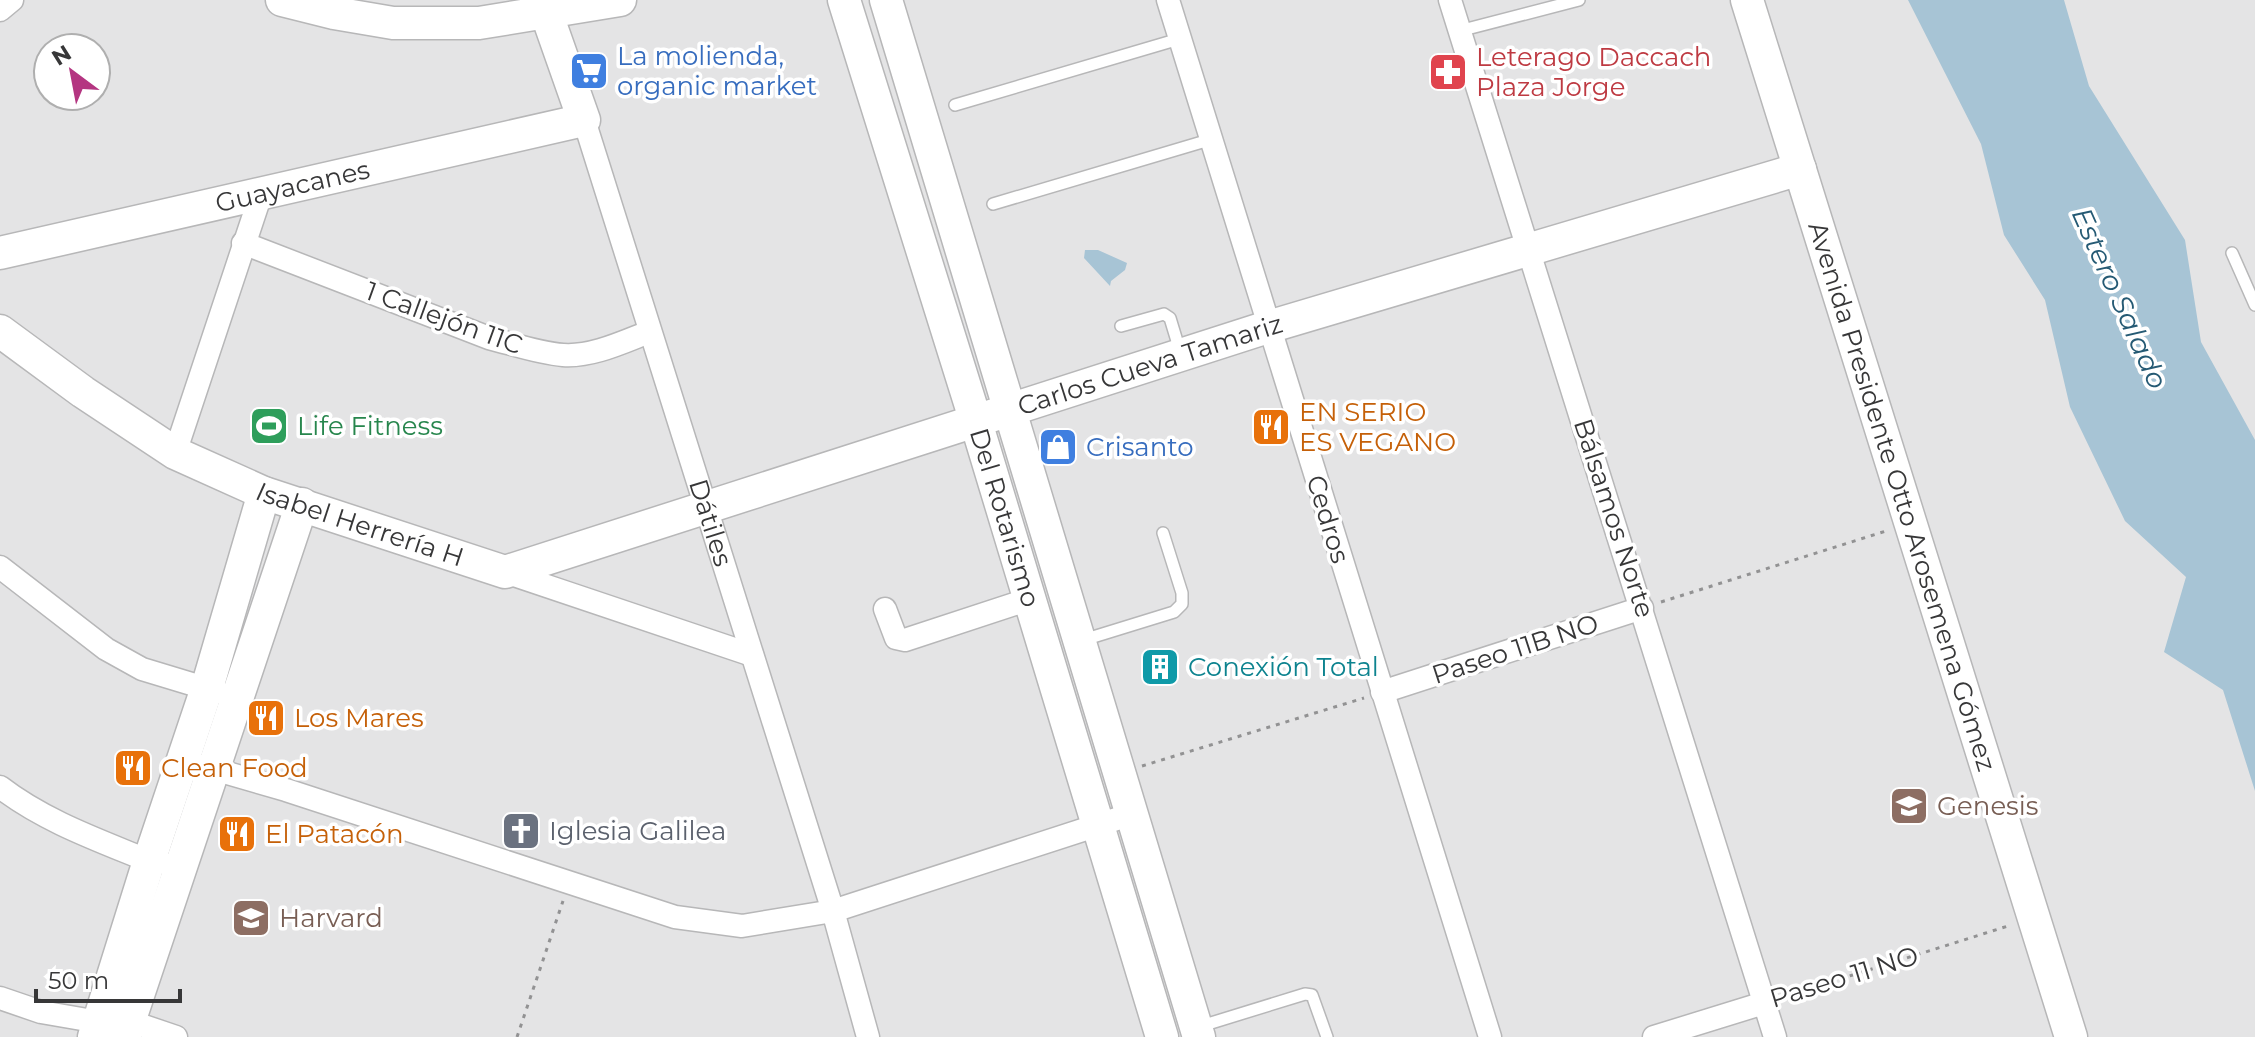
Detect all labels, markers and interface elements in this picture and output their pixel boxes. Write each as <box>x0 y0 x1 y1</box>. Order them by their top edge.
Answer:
north arrow <box>32 32 112 112</box>
text: N <box>47 39 76 72</box>
place label: La molienda, organic market <box>617 40 817 102</box>
place label: Leterago Daccach Plaza Jorge <box>1476 41 1711 103</box>
supermarket icon: La molienda, organic market <box>568 50 610 92</box>
pharmacy icon: Leterago Daccach Plaza Jorge <box>1427 51 1469 93</box>
street label: Guayacanes <box>212 153 373 219</box>
water label: Estero Salado <box>2065 202 2175 394</box>
street label: Avenida Presidente Otto Arosemena Gómez <box>1801 218 2003 775</box>
street label: 1 Callejón 11C <box>361 275 527 361</box>
street label: Carlos Cueva Tamariz <box>1014 308 1286 422</box>
place label: EN SERIO ES VEGANO <box>1299 396 1456 458</box>
sports icon: Life Fitness <box>248 405 290 447</box>
restaurant icon: EN SERIO ES VEGANO <box>1250 406 1292 448</box>
place label: Life Fitness <box>297 410 443 442</box>
street label: Bálsamos Norte <box>1567 414 1661 622</box>
street label: Del Rotarismo <box>963 424 1047 611</box>
shop icon: Crisanto <box>1037 426 1079 468</box>
place label: Crisanto <box>1086 431 1194 463</box>
street label: Cedros <box>1300 471 1356 567</box>
street label: Isabel Herrería H <box>251 475 468 573</box>
street label: Dátiles <box>682 475 739 570</box>
street label: Paseo 11B NO <box>1428 607 1602 691</box>
building icon: Conexión Total <box>1139 646 1181 688</box>
place label: Conexión Total <box>1188 651 1379 683</box>
restaurant icon: Los Mares <box>245 697 287 739</box>
place label: Los Mares <box>294 702 424 734</box>
restaurant icon: Clean Food <box>112 747 154 789</box>
place label: Clean Food <box>161 752 308 784</box>
school or university icon: Genesis <box>1888 785 1930 827</box>
place label: Genesis <box>1937 790 2038 822</box>
church icon: Iglesia Galilea <box>500 810 542 852</box>
restaurant icon: El Patacón <box>216 813 258 855</box>
place label: Iglesia Galilea <box>549 815 726 847</box>
place label: El Patacón <box>265 818 403 850</box>
school or university icon: Harvard <box>230 897 272 939</box>
place label: Harvard <box>279 902 383 934</box>
street label: Paseo 11 NO <box>1766 939 1922 1015</box>
scale bar <box>36 953 180 1003</box>
text: 50 m <box>48 966 109 995</box>

